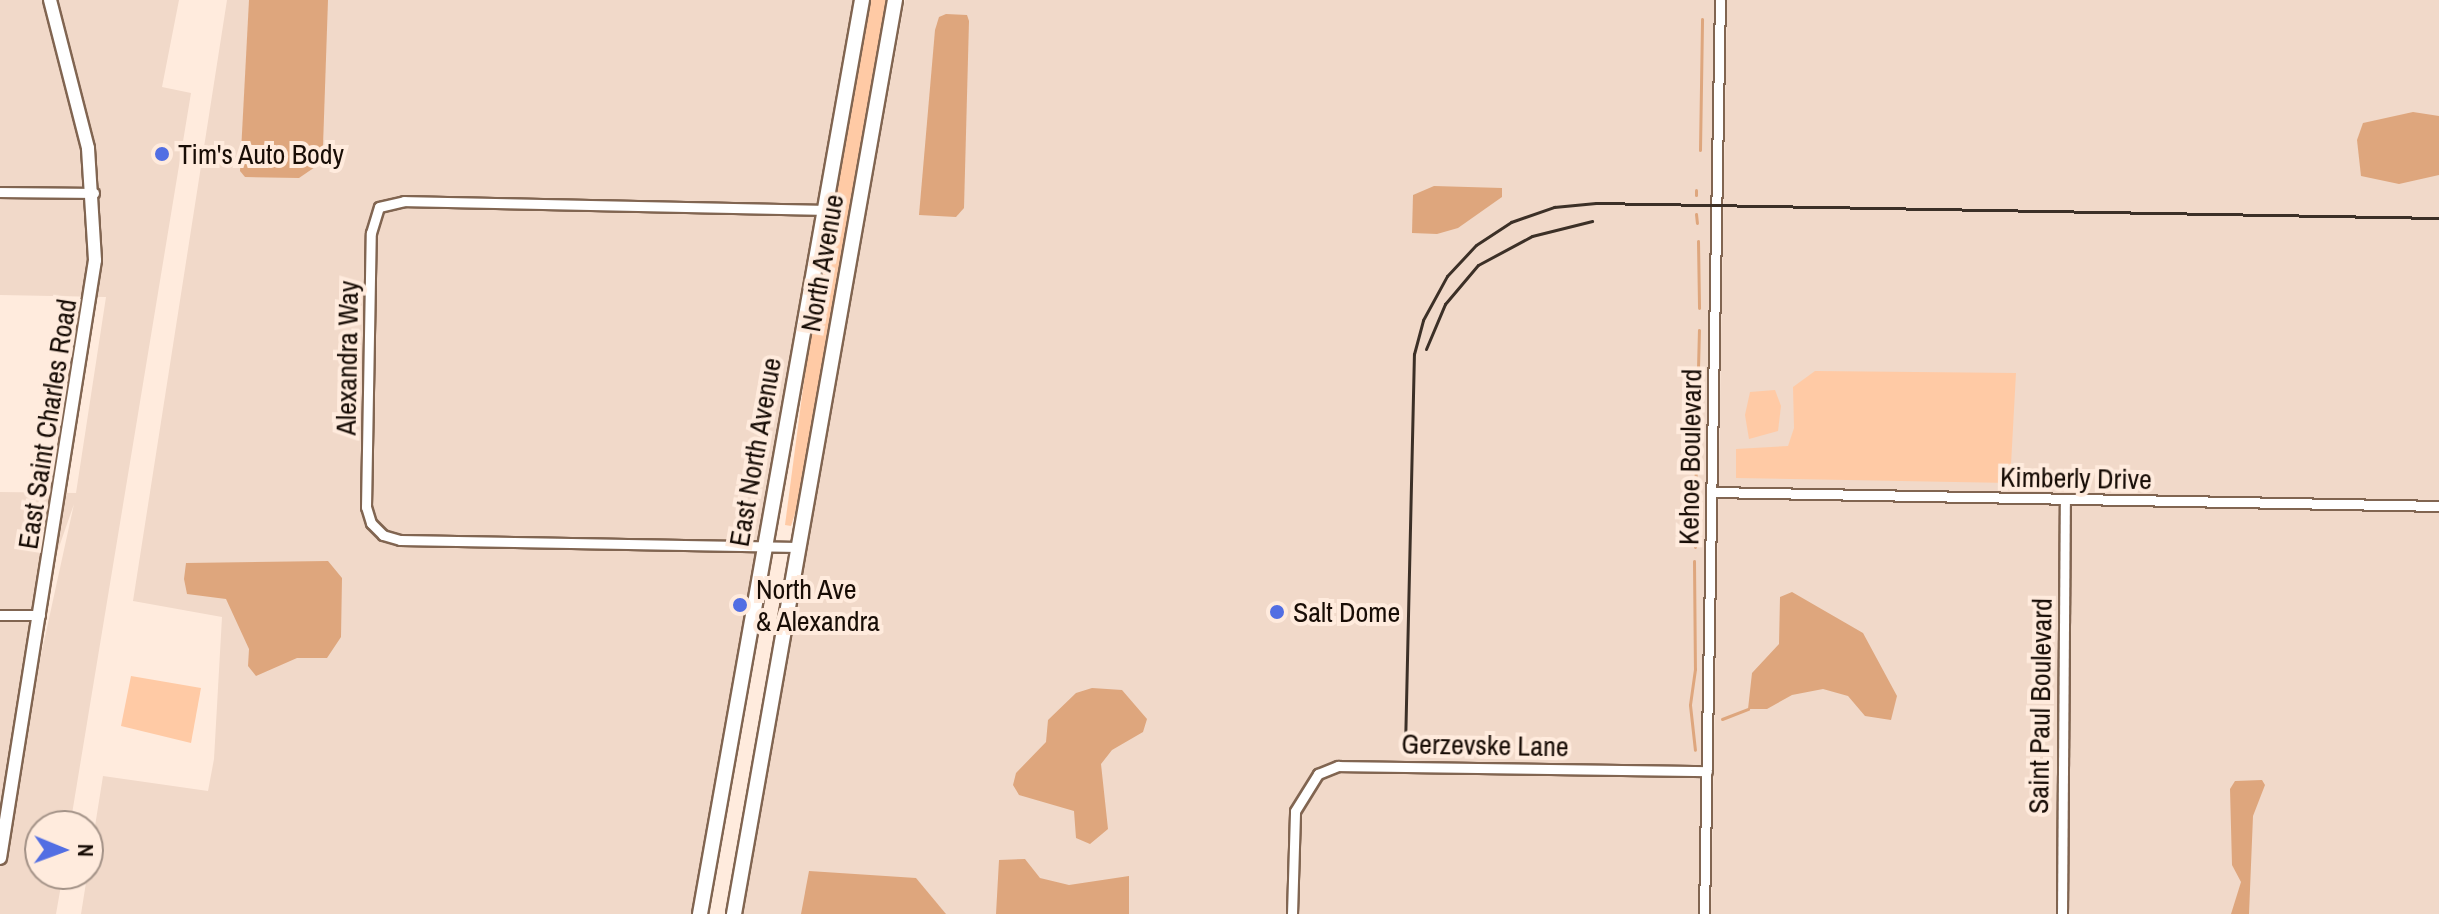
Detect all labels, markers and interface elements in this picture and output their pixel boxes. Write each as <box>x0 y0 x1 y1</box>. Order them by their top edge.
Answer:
place label: Tim's Auto Body <box>178 137 345 171</box>
marker: Tim's Auto Body <box>153 145 171 163</box>
street label: North Avenue <box>793 191 851 335</box>
street label: Alexandra Way <box>329 280 365 436</box>
street label: East Saint Charles Road <box>11 297 83 551</box>
street label: East North Avenue <box>722 354 788 550</box>
street label: Kehoe Boulevard <box>1672 369 1708 545</box>
street label: Kimberly Drive <box>2000 460 2152 496</box>
place label: North Ave & Alexandra <box>756 572 881 638</box>
place label: Salt Dome <box>1293 595 1400 629</box>
marker: North Ave & Alexandra <box>731 596 749 614</box>
street label: Saint Paul Boulevard <box>2021 598 2059 814</box>
marker: Salt Dome <box>1268 603 1286 621</box>
street label: Gerzevske Lane <box>1401 727 1569 763</box>
north arrow <box>24 810 104 890</box>
text: N <box>71 844 101 857</box>

